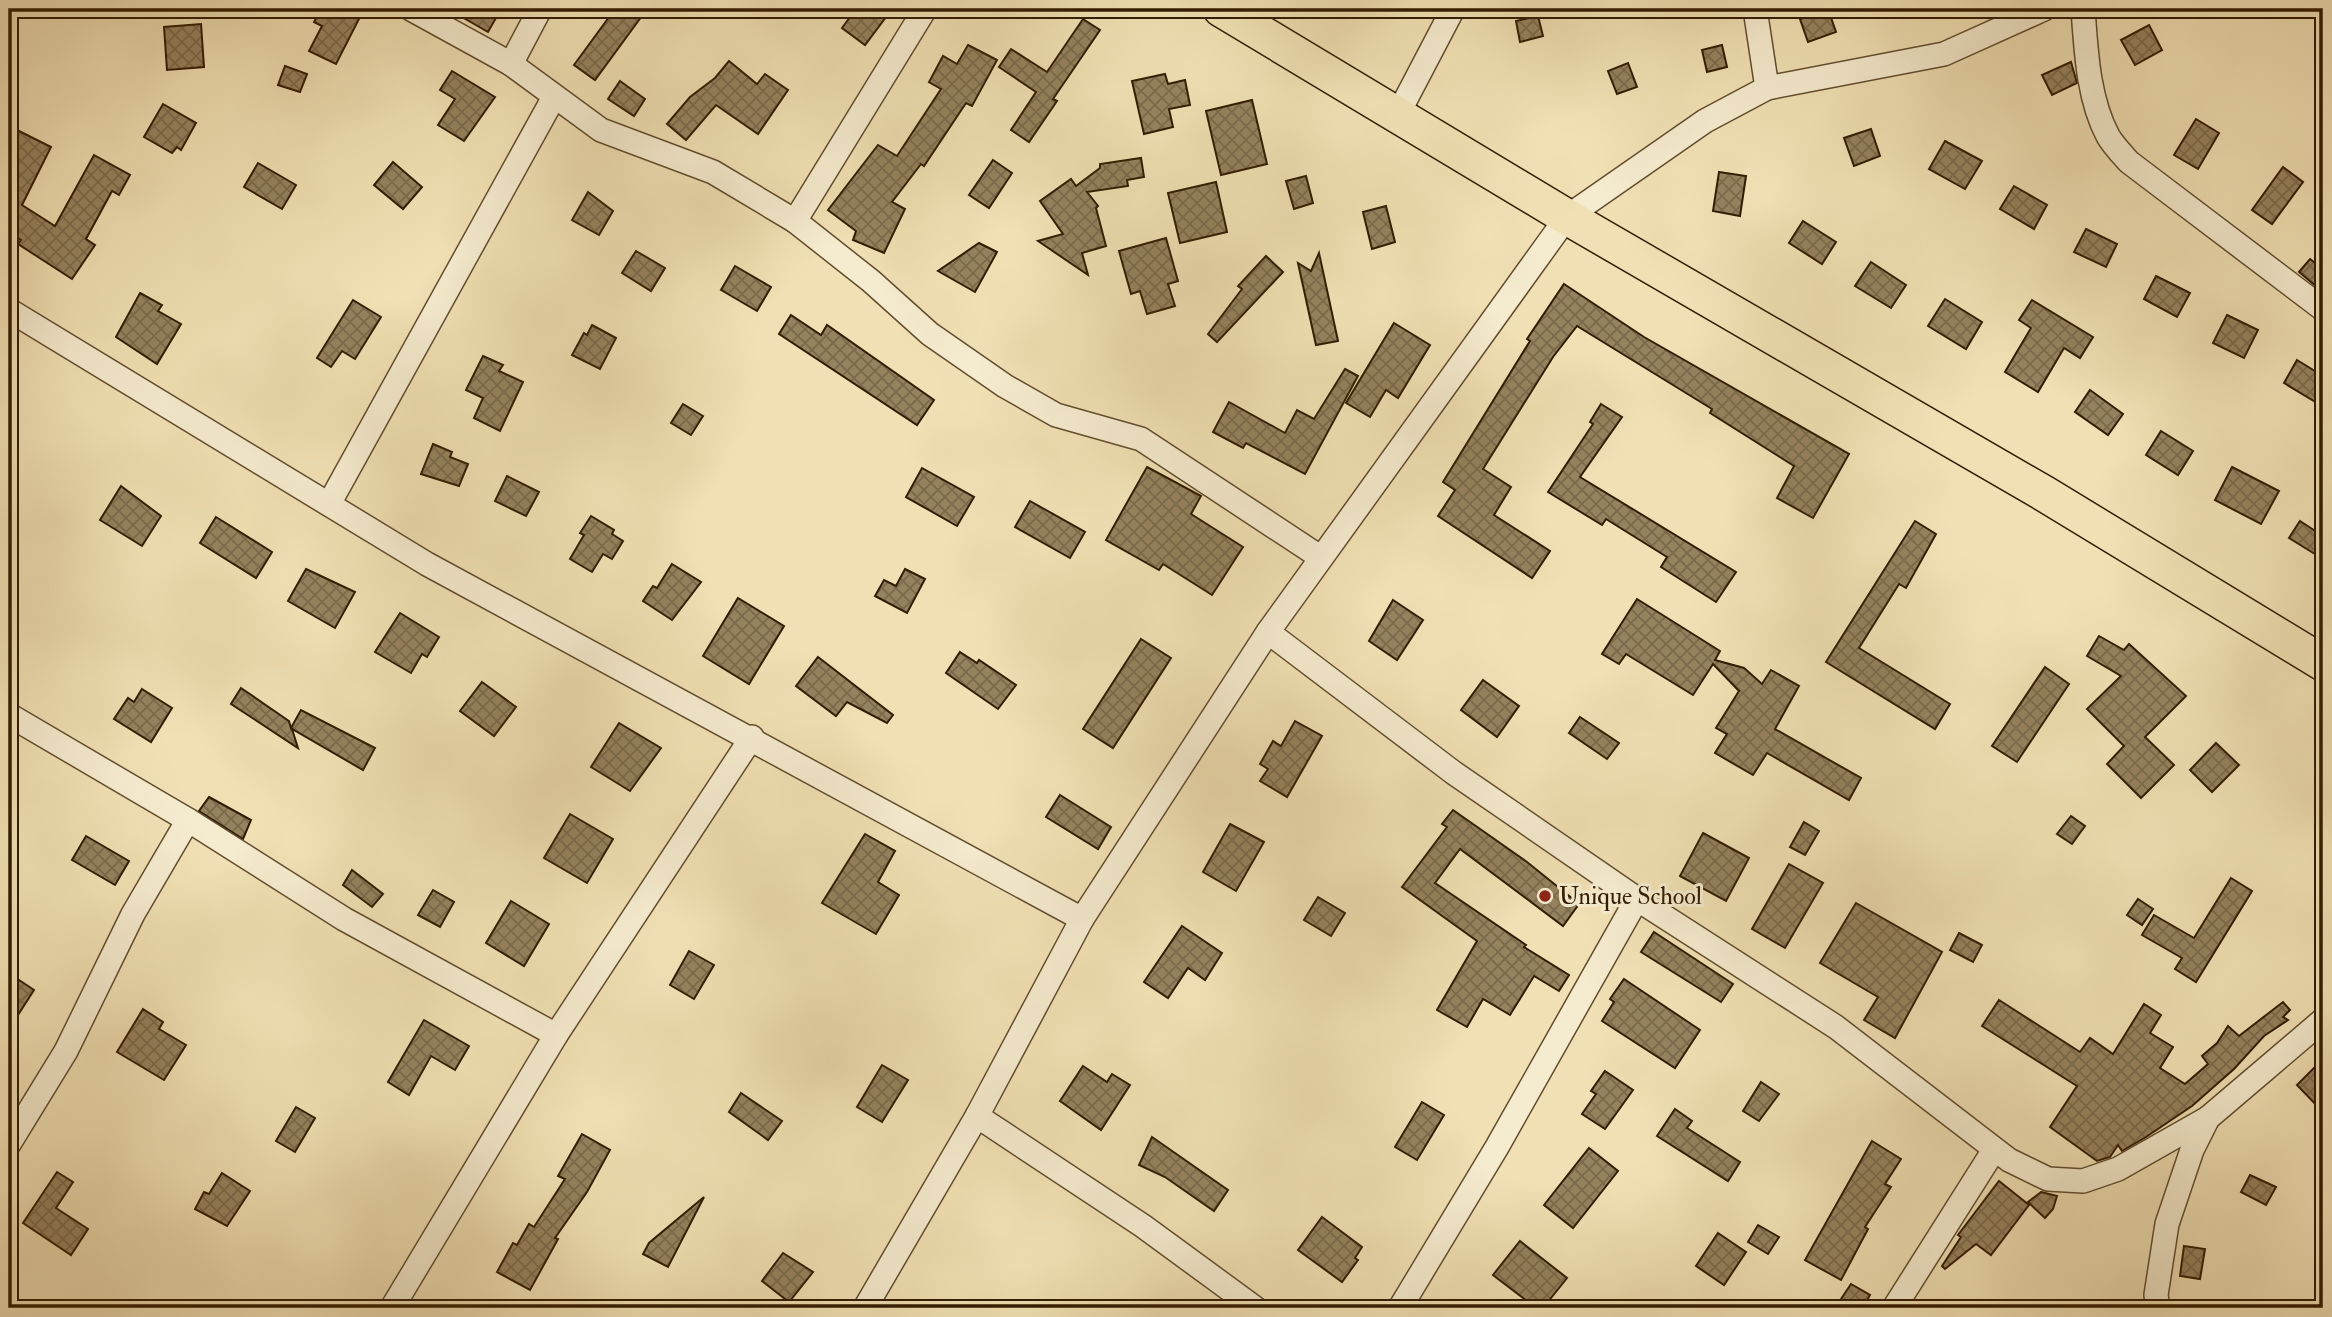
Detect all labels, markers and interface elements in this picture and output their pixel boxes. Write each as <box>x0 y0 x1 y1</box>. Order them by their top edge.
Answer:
place label: Unique School <box>1559 881 1702 912</box>
marker: Unique School <box>1537 888 1553 904</box>

